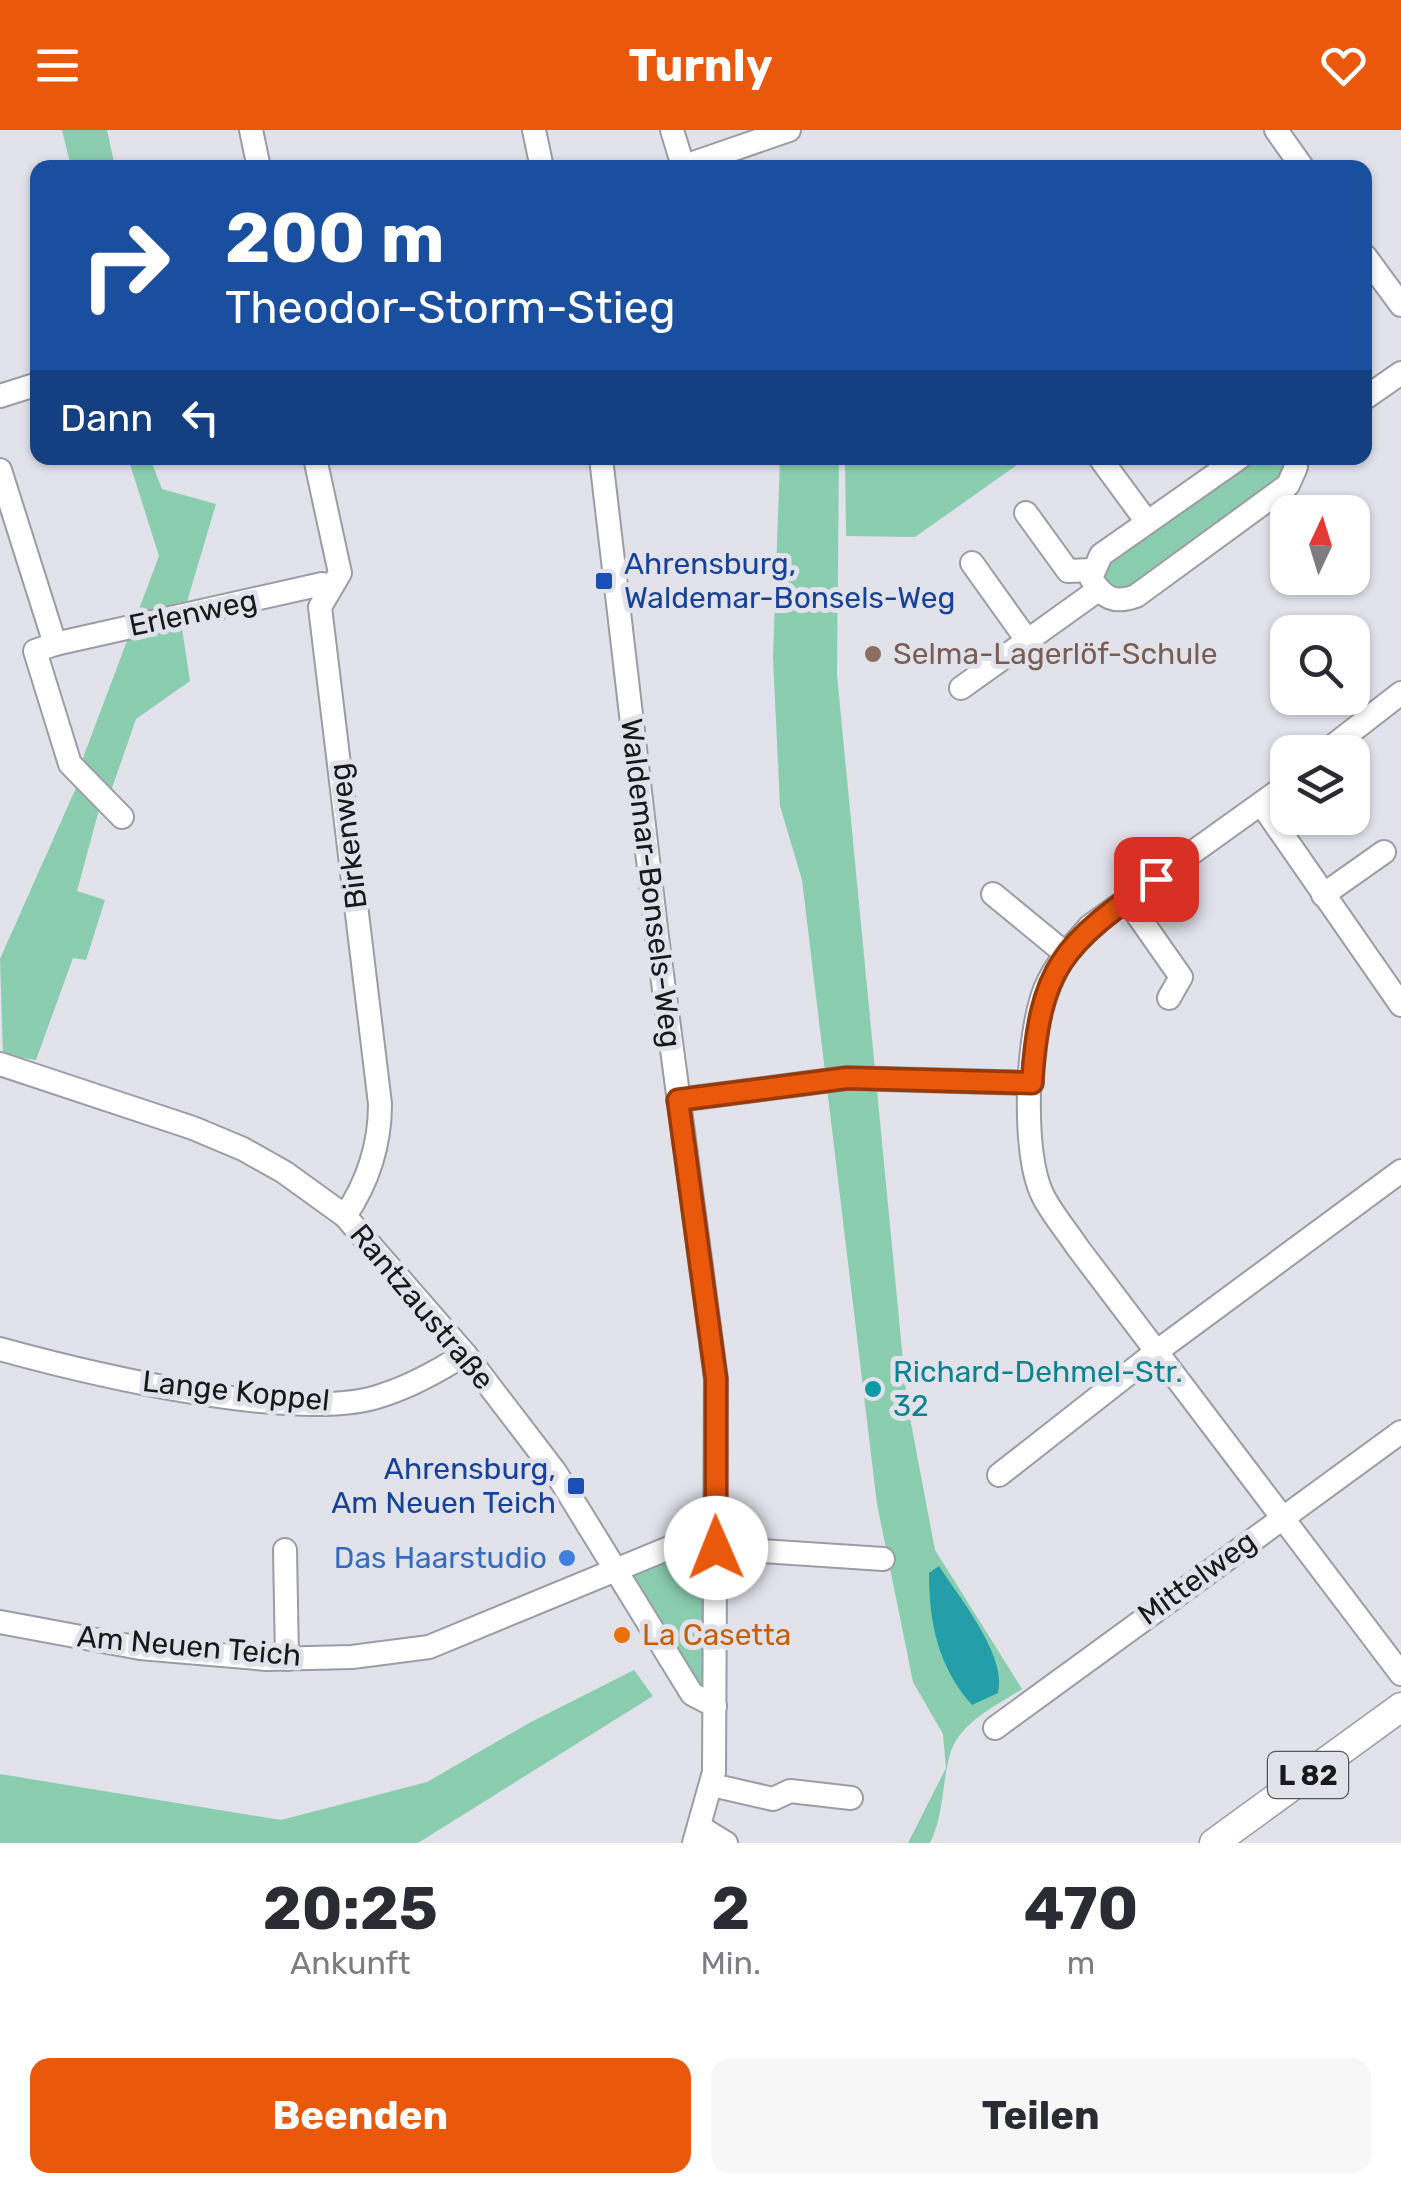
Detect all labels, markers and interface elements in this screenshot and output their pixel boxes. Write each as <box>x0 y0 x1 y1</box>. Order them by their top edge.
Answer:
icon: menu <box>30 38 85 93</box>
icon: heart <box>1316 38 1371 93</box>
text: Turnly <box>628 39 773 92</box>
text: 200 m <box>225 197 445 280</box>
icon: right <box>60 200 190 330</box>
text: Theodor-Storm-Stieg <box>225 281 676 334</box>
icon: left <box>173 390 228 445</box>
text: Dann <box>60 395 153 441</box>
north arrow <box>1270 495 1370 595</box>
map controls <box>1270 495 1370 835</box>
place label: Ahrensburg, Waldemar-Bonsels-Weg <box>624 546 955 616</box>
marker: Ahrensburg, Waldemar-Bonsels-Weg <box>593 570 615 592</box>
street label: Erlenweg <box>126 582 260 644</box>
button: search <box>1270 615 1370 715</box>
place label: Selma-Lagerlöf-Schule <box>893 636 1217 672</box>
marker: Selma-Lagerlöf-Schule <box>862 643 884 665</box>
street label: Waldemar-Bonsels-Weg <box>613 716 689 1050</box>
button: layers <box>1270 735 1370 835</box>
street label: Birkenweg <box>321 761 375 911</box>
pin <box>1114 837 1199 922</box>
icon: arrive <box>1129 852 1184 907</box>
street label: Rantzaustraße <box>342 1217 502 1397</box>
place label: Richard-Dehmel-Str. 32 <box>893 1354 1183 1424</box>
street label: Lange Koppel <box>141 1363 331 1419</box>
marker: Richard-Dehmel-Str. 32 <box>862 1378 884 1400</box>
place label: Ahrensburg, Am Neuen Teich <box>331 1451 556 1521</box>
marker: Ahrensburg, Am Neuen Teich <box>565 1475 587 1497</box>
position arrow <box>664 1496 768 1600</box>
street label: Mittelweg <box>1131 1523 1263 1633</box>
place label: Das Haarstudio <box>334 1540 547 1576</box>
marker: Das Haarstudio <box>556 1547 578 1569</box>
place label: La Casetta <box>642 1617 791 1653</box>
street label: Am Neuen Teich <box>75 1618 303 1674</box>
marker: La Casetta <box>611 1624 633 1646</box>
road number: L 82 <box>1268 1752 1348 1798</box>
text: 20:25 <box>263 1873 438 1944</box>
text: 2 <box>711 1873 750 1944</box>
text: 470 <box>1024 1873 1138 1944</box>
text: Ankunft <box>290 1944 410 1982</box>
text: Min. <box>700 1944 761 1982</box>
text: m <box>1067 1944 1095 1982</box>
button: Beenden <box>30 2058 691 2173</box>
button: Teilen <box>711 2058 1371 2173</box>

